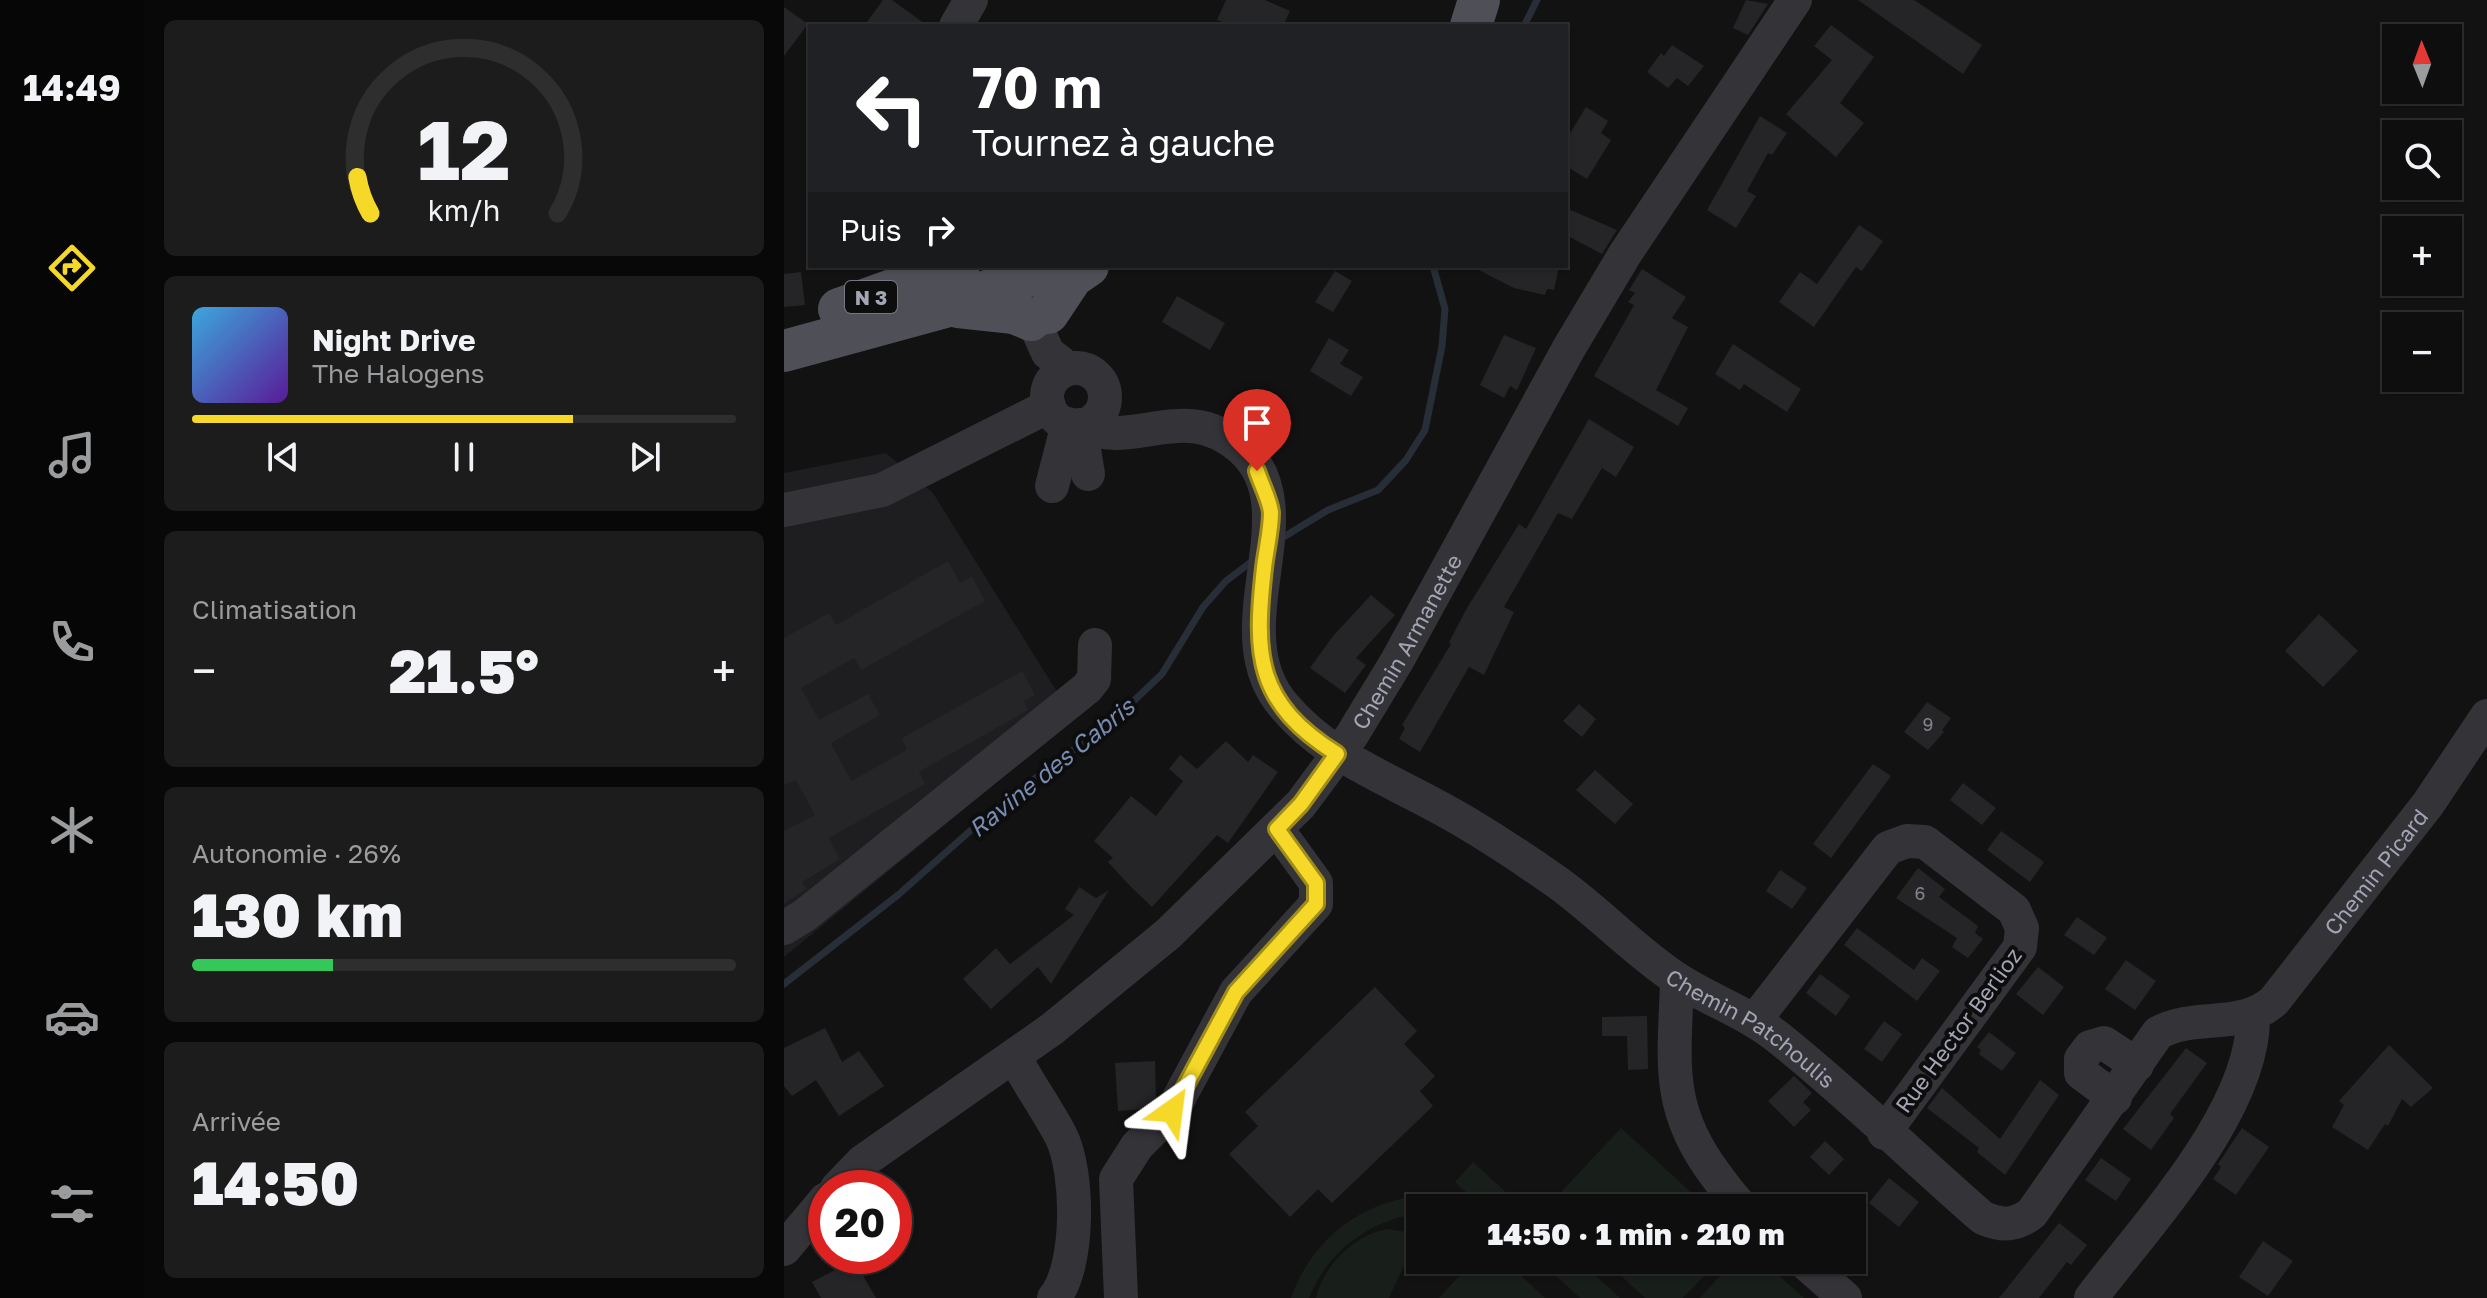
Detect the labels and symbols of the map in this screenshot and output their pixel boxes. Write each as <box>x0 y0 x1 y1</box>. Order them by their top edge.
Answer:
north arrow <box>2382 24 2462 104</box>
road number: N 3 <box>845 281 897 313</box>
pin <box>1223 389 1291 471</box>
street label: Chemin Armanette <box>1345 549 1467 734</box>
water label: Ravine des Cabris <box>963 691 1140 843</box>
house number: 9 <box>1923 713 1933 735</box>
street label: Chemin Picard <box>2318 803 2433 940</box>
house number: 6 <box>1915 882 1925 904</box>
street label: Rue Hector Berlioz <box>1889 942 2027 1118</box>
street label: Chemin Patchoulis <box>1661 962 1841 1093</box>
position arrow <box>1130 1069 1214 1153</box>
speed limit sign: 20 <box>808 1170 912 1274</box>

